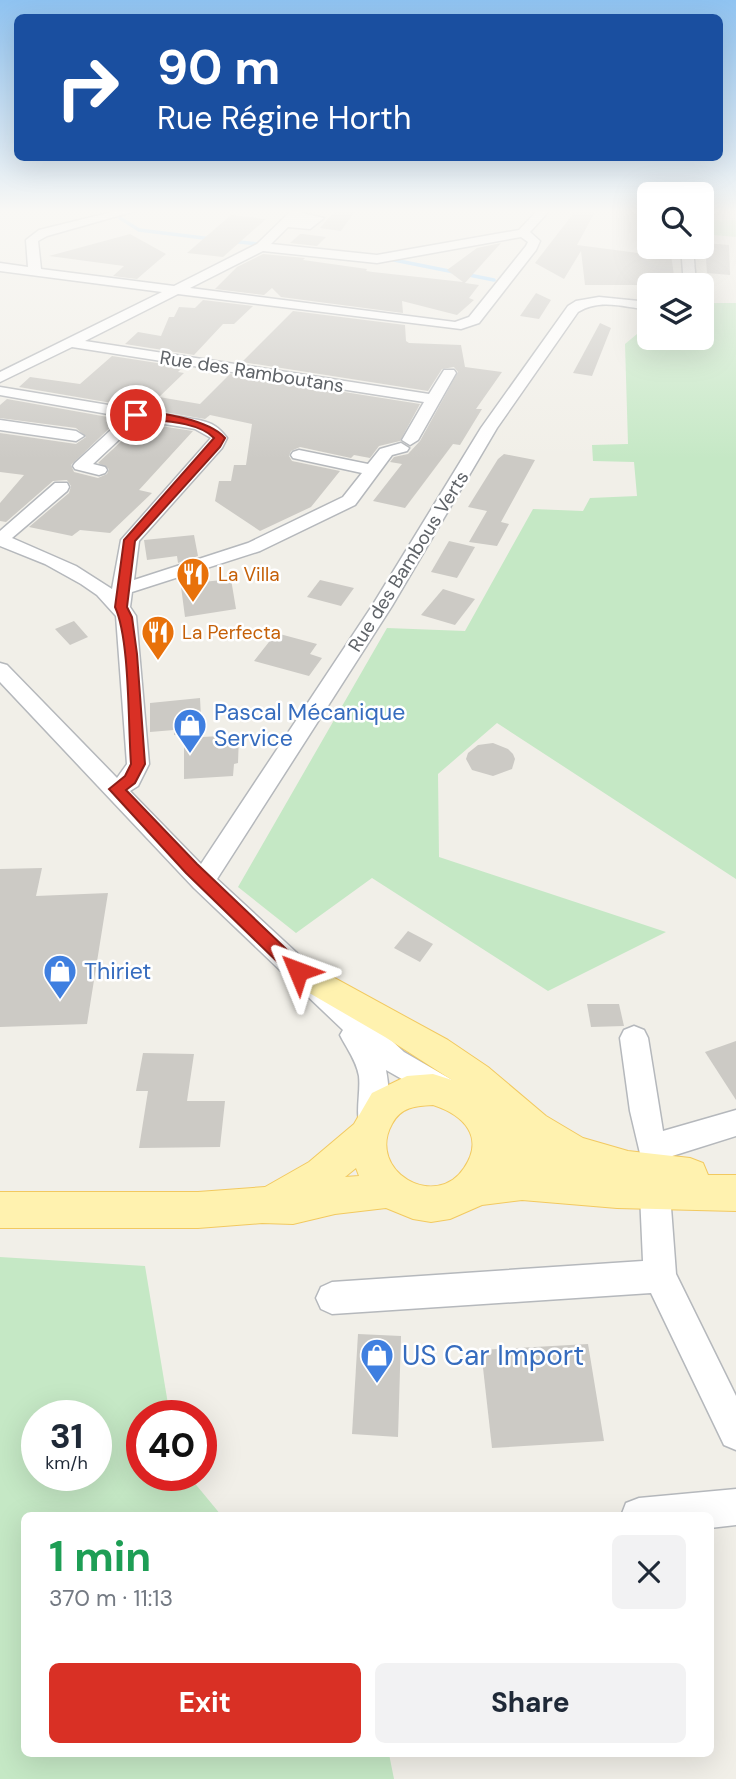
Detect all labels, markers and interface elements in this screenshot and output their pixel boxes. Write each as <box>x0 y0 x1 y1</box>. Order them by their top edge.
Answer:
text: 90 m <box>157 35 280 99</box>
icon: right <box>42 42 133 133</box>
text: Rue Régine Horth <box>157 97 411 139</box>
map controls <box>637 182 714 350</box>
button: search <box>637 182 714 259</box>
button: layers <box>637 273 714 350</box>
street label: Rue des Ramboutans <box>158 345 346 398</box>
pin <box>106 385 166 445</box>
icon: arrive <box>117 396 155 434</box>
street label: Rue des Bambous Verts <box>342 466 474 656</box>
restaurant icon: La Villa <box>174 555 212 604</box>
place label: La Villa <box>218 562 279 587</box>
restaurant icon: La Perfecta <box>139 613 177 662</box>
place label: La Perfecta <box>182 620 281 645</box>
place label: Pascal Mécanique Service <box>214 697 405 753</box>
shop icon: Pascal Mécanique Service <box>171 706 209 755</box>
position arrow <box>261 934 335 1008</box>
shop icon: Thiriet <box>41 952 79 1001</box>
place label: Thiriet <box>84 956 151 986</box>
shop icon: US Car Import <box>358 1336 396 1385</box>
place label: US Car Import <box>402 1337 584 1374</box>
speed limit sign: 40 <box>126 1400 217 1491</box>
text: 31 <box>50 1413 83 1459</box>
text: km/h <box>45 1451 88 1475</box>
text: 1 min <box>49 1529 151 1584</box>
button: close <box>612 1535 686 1609</box>
text: 370 m · 11:13 <box>49 1583 173 1613</box>
button: Exit <box>49 1663 361 1743</box>
button: Share <box>375 1663 686 1743</box>

